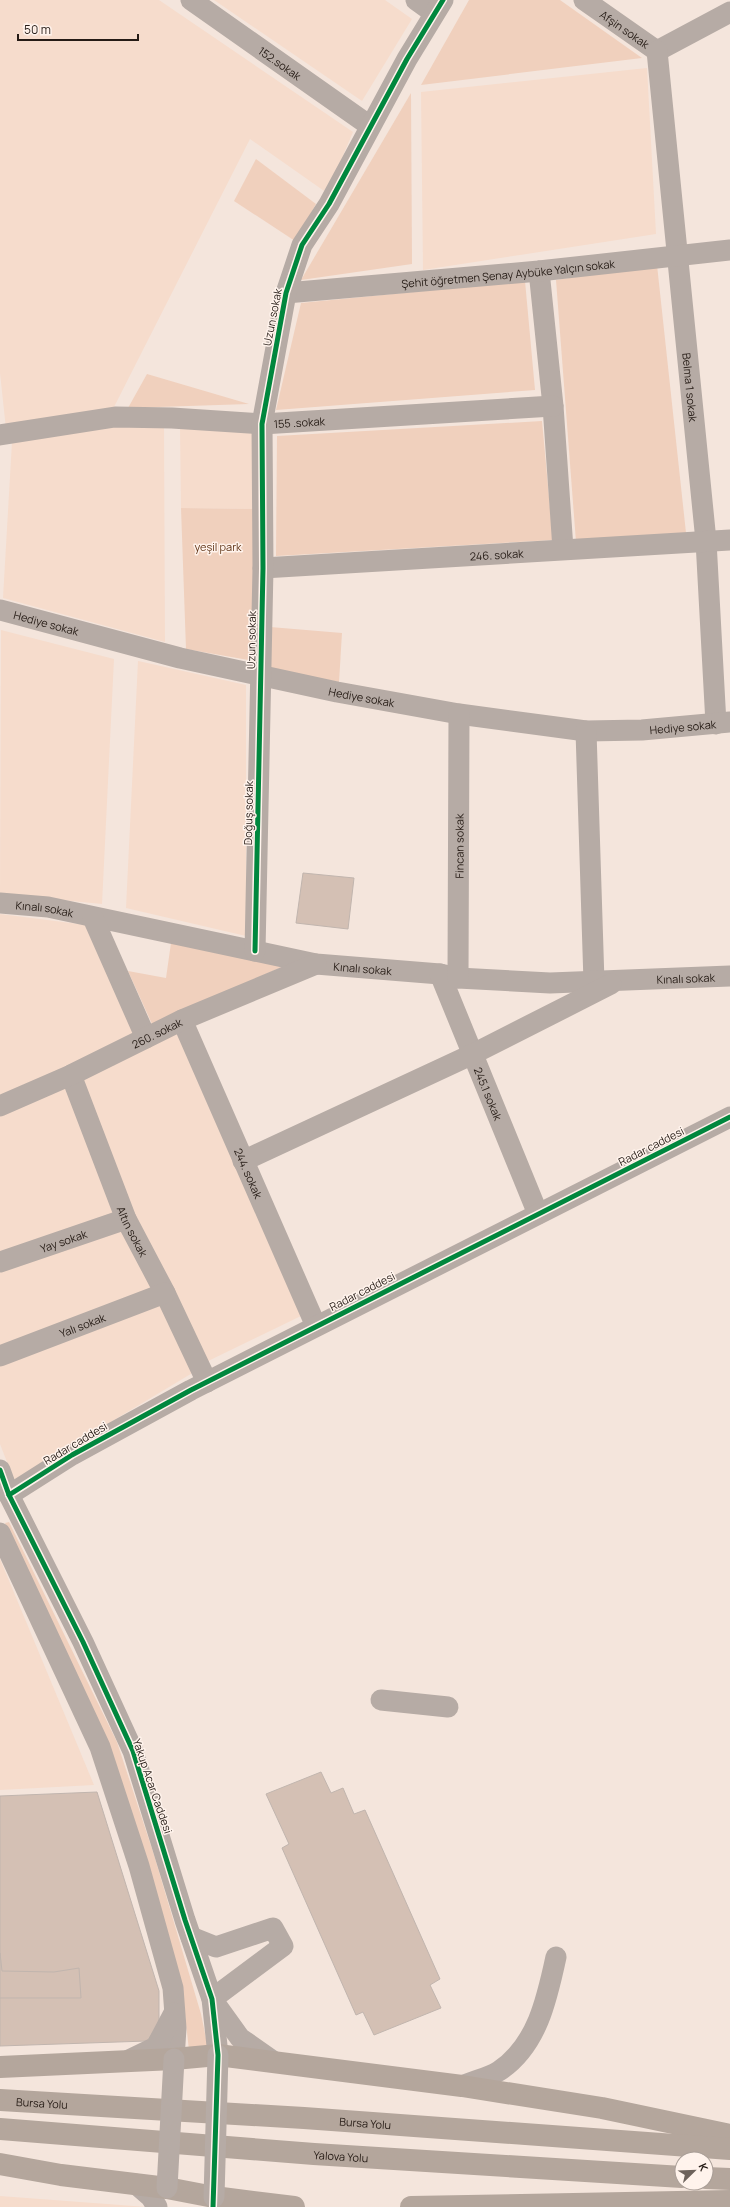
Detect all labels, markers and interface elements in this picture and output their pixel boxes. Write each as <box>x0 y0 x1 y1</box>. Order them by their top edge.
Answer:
street label: Afşin sokak <box>597 6 653 51</box>
scale bar <box>18 16 138 42</box>
text: 50 m <box>24 21 51 38</box>
street label: 152.sokak <box>256 43 305 83</box>
street label: Şehit öğretmen Şenay Aybüke Yalçın sokak <box>401 255 616 290</box>
street label: Uzun sokak <box>259 287 285 347</box>
street label: Belma 1 sokak <box>680 352 702 423</box>
street label: 155 .sokak <box>273 413 326 431</box>
park label: yeşil park <box>194 539 242 554</box>
street label: 246. sokak <box>469 545 524 563</box>
street label: Hediye sokak <box>12 607 81 638</box>
street label: Uzun sokak <box>243 610 259 669</box>
street label: Hediye sokak <box>327 683 396 710</box>
street label: Hediye sokak <box>649 716 717 737</box>
street label: Doğuş sokak <box>240 780 256 845</box>
street label: Fincan sokak <box>451 813 466 878</box>
street label: Kınalı sokak <box>15 897 76 920</box>
street label: Kınalı sokak <box>333 958 393 978</box>
street label: Kınalı sokak <box>656 969 716 986</box>
street label: 260. sokak <box>129 1014 185 1051</box>
street label: 245.1 sokak <box>471 1065 507 1123</box>
street label: Radar caddesi <box>616 1123 686 1169</box>
street label: 244. sokak <box>231 1146 267 1201</box>
street label: Altın sokak <box>114 1204 152 1259</box>
street label: Yay sokak <box>38 1225 89 1255</box>
street label: Radar caddesi <box>327 1268 397 1314</box>
street label: Yalı sokak <box>57 1309 108 1340</box>
street label: Radar caddesi <box>40 1418 110 1468</box>
street label: Yakup Acar Caddesi <box>130 1737 176 1835</box>
street label: Bursa Yolu <box>16 2093 68 2112</box>
street label: Bursa Yolu <box>339 2113 392 2132</box>
street label: Yalova Yolu <box>313 2146 369 2165</box>
north arrow <box>674 2151 714 2191</box>
text: K <box>695 2161 712 2174</box>

